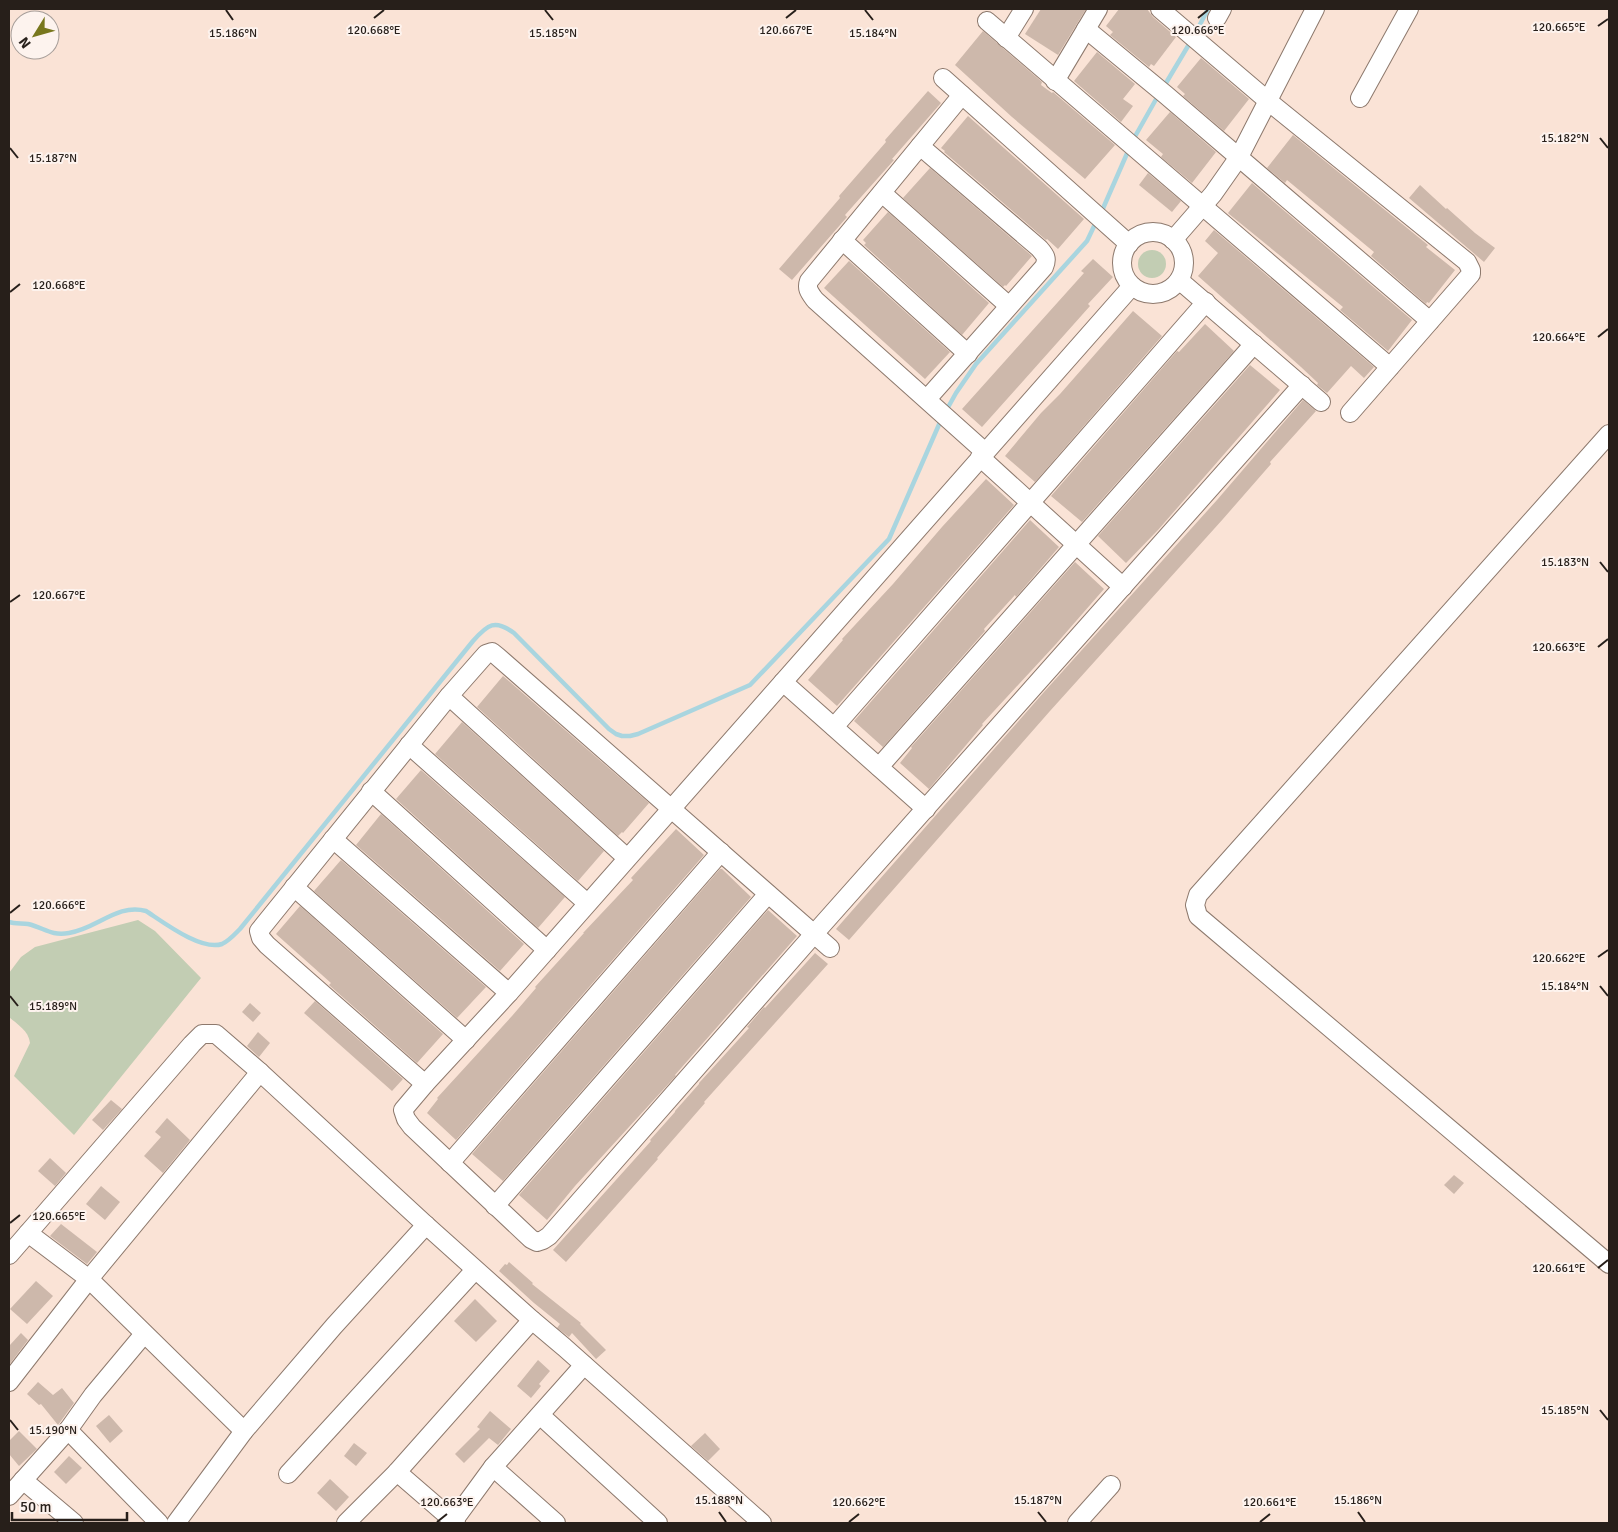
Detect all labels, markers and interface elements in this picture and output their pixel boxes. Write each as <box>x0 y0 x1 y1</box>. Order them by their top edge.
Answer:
north arrow <box>10 10 60 60</box>
text: 120.665°E <box>1532 20 1586 35</box>
text: 120.668°E <box>347 23 401 38</box>
text: 120.667°E <box>759 23 813 38</box>
text: 120.666°E <box>1171 23 1225 38</box>
text: 15.186°N <box>209 26 257 41</box>
text: 15.185°N <box>529 26 577 41</box>
text: 15.184°N <box>849 26 897 41</box>
text: N <box>15 34 35 52</box>
text: 15.182°N <box>1541 131 1589 146</box>
text: 15.187°N <box>29 151 77 166</box>
text: 120.668°E <box>32 278 86 293</box>
text: 120.664°E <box>1532 330 1586 345</box>
text: 15.183°N <box>1541 555 1589 570</box>
text: 120.667°E <box>32 588 86 603</box>
text: 120.663°E <box>1532 640 1586 655</box>
text: 120.666°E <box>32 898 86 913</box>
text: 120.662°E <box>1532 951 1586 966</box>
text: 15.184°N <box>1541 979 1589 994</box>
text: 15.189°N <box>29 999 77 1014</box>
text: 120.665°E <box>32 1209 86 1224</box>
text: 120.661°E <box>1532 1261 1586 1276</box>
text: 15.185°N <box>1541 1403 1589 1418</box>
text: 15.190°N <box>29 1423 77 1438</box>
scale bar <box>12 1490 128 1522</box>
text: 15.188°N <box>695 1493 743 1508</box>
text: 15.187°N <box>1014 1493 1062 1508</box>
text: 15.186°N <box>1334 1493 1382 1508</box>
text: 120.663°E <box>420 1495 474 1510</box>
text: 120.662°E <box>832 1495 886 1510</box>
text: 120.661°E <box>1243 1495 1297 1510</box>
text: 50 m <box>20 1498 51 1516</box>

